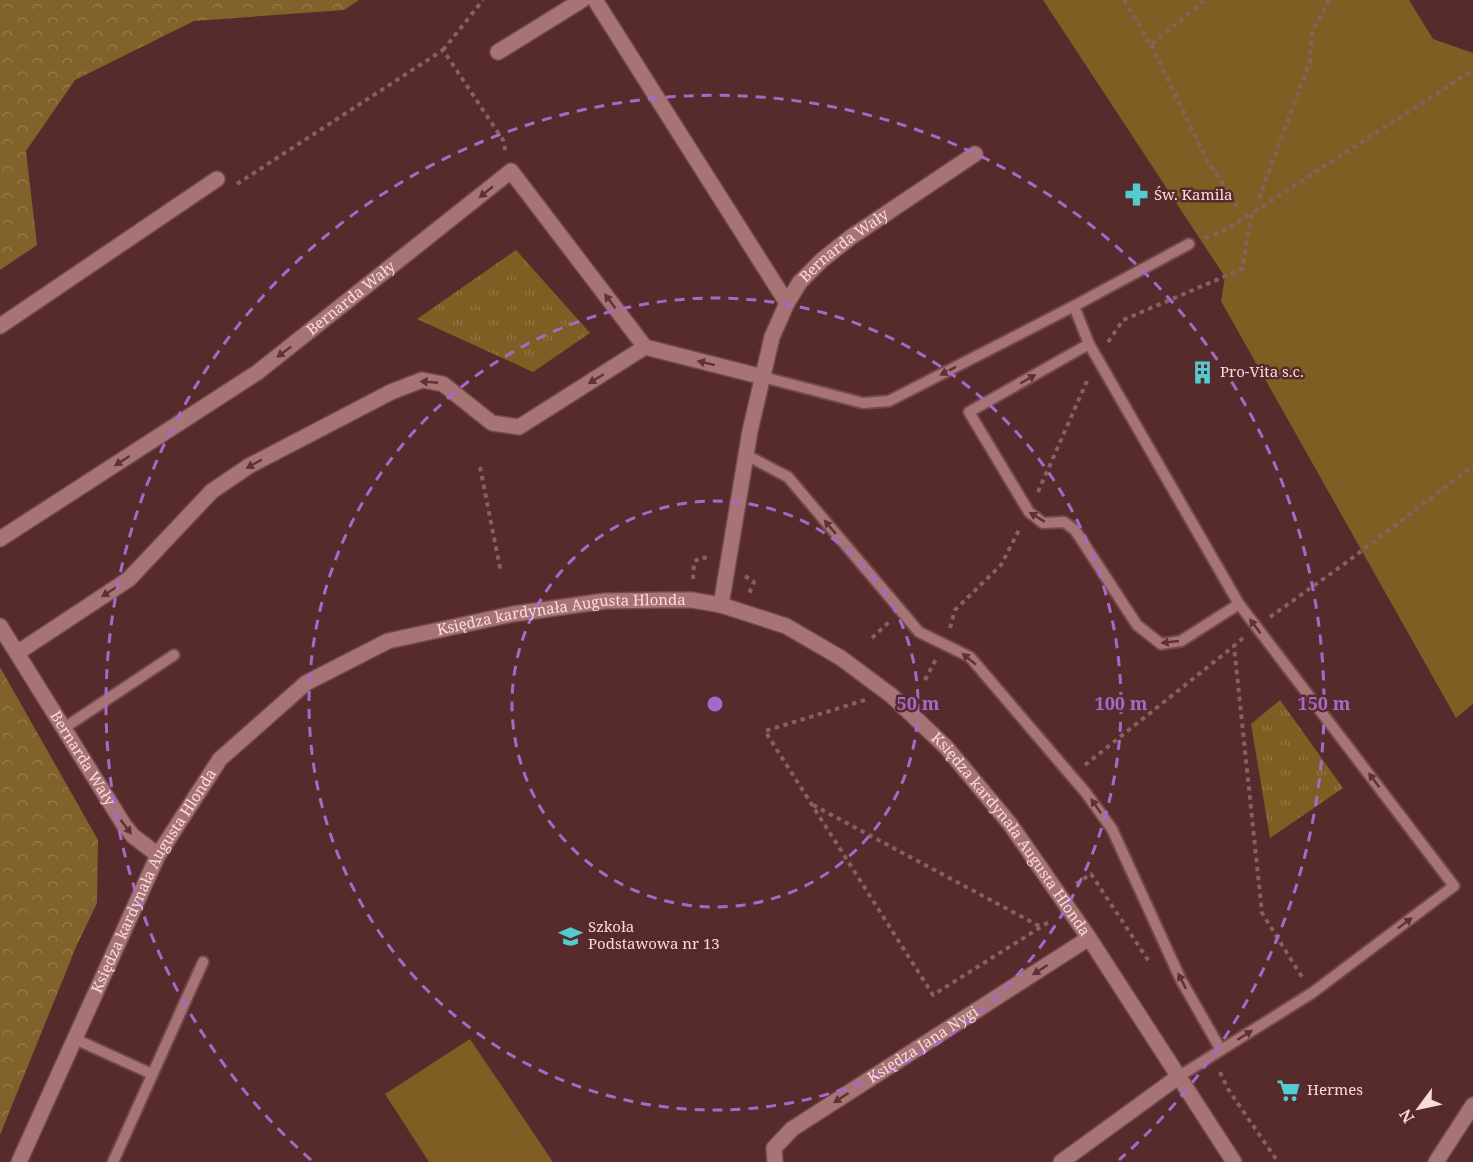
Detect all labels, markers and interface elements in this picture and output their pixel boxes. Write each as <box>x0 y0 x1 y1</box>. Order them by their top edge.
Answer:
pharmacy icon: Św. Kamila <box>1123 182 1149 208</box>
place label: Św. Kamila <box>1154 184 1233 204</box>
one-way arrow <box>478 185 494 198</box>
street label: Bernarda Wały <box>794 204 892 286</box>
street label: Bernarda Wały <box>302 256 399 339</box>
one-way arrow <box>603 293 616 309</box>
one-way arrow <box>276 346 292 358</box>
one-way arrow <box>697 357 715 367</box>
building icon: Pro-Vita s.c. <box>1189 359 1215 385</box>
place label: Pro-Vita s.c. <box>1220 361 1304 381</box>
one-way arrow <box>939 366 956 376</box>
one-way arrow <box>588 373 604 384</box>
one-way arrow <box>1020 373 1036 384</box>
one-way arrow <box>419 377 438 387</box>
one-way arrow <box>114 455 130 466</box>
one-way arrow <box>245 459 262 469</box>
one-way arrow <box>1029 512 1046 523</box>
one-way arrow <box>824 520 837 535</box>
one-way arrow <box>101 586 117 597</box>
street label: Księdza kardynała Augusta Hlonda <box>435 589 686 639</box>
one-way arrow <box>1249 618 1261 634</box>
one-way arrow <box>1161 637 1180 647</box>
one-way arrow <box>961 652 977 665</box>
text: 50 m <box>897 691 940 715</box>
text: 100 m <box>1095 691 1148 715</box>
text: 150 m <box>1298 691 1351 715</box>
centre of rings <box>705 694 725 714</box>
street label: Bernarda Wały <box>46 707 121 810</box>
street label: Księdza kardynała Augusta Hlonda <box>928 727 1095 939</box>
street label: Księdza kardynała Augusta Hlonda <box>86 765 220 996</box>
one-way arrow <box>1368 772 1380 788</box>
one-way arrow <box>1090 799 1102 815</box>
one-way arrow <box>120 819 133 835</box>
place label: Szkoła Podstawowa nr 13 <box>588 916 720 953</box>
one-way arrow <box>1396 917 1412 929</box>
school or university icon: Szkoła Podstawowa nr 13 <box>557 923 583 949</box>
one-way arrow <box>1032 964 1048 975</box>
one-way arrow <box>1177 972 1187 989</box>
street label: Księdza Jana Nygi <box>863 1001 982 1087</box>
one-way arrow <box>1237 1030 1253 1041</box>
supermarket icon: Hermes <box>1276 1077 1302 1103</box>
north arrow <box>1389 1078 1449 1138</box>
place label: Hermes <box>1307 1079 1363 1099</box>
one-way arrow <box>833 1092 849 1103</box>
text: N <box>1394 1105 1419 1127</box>

